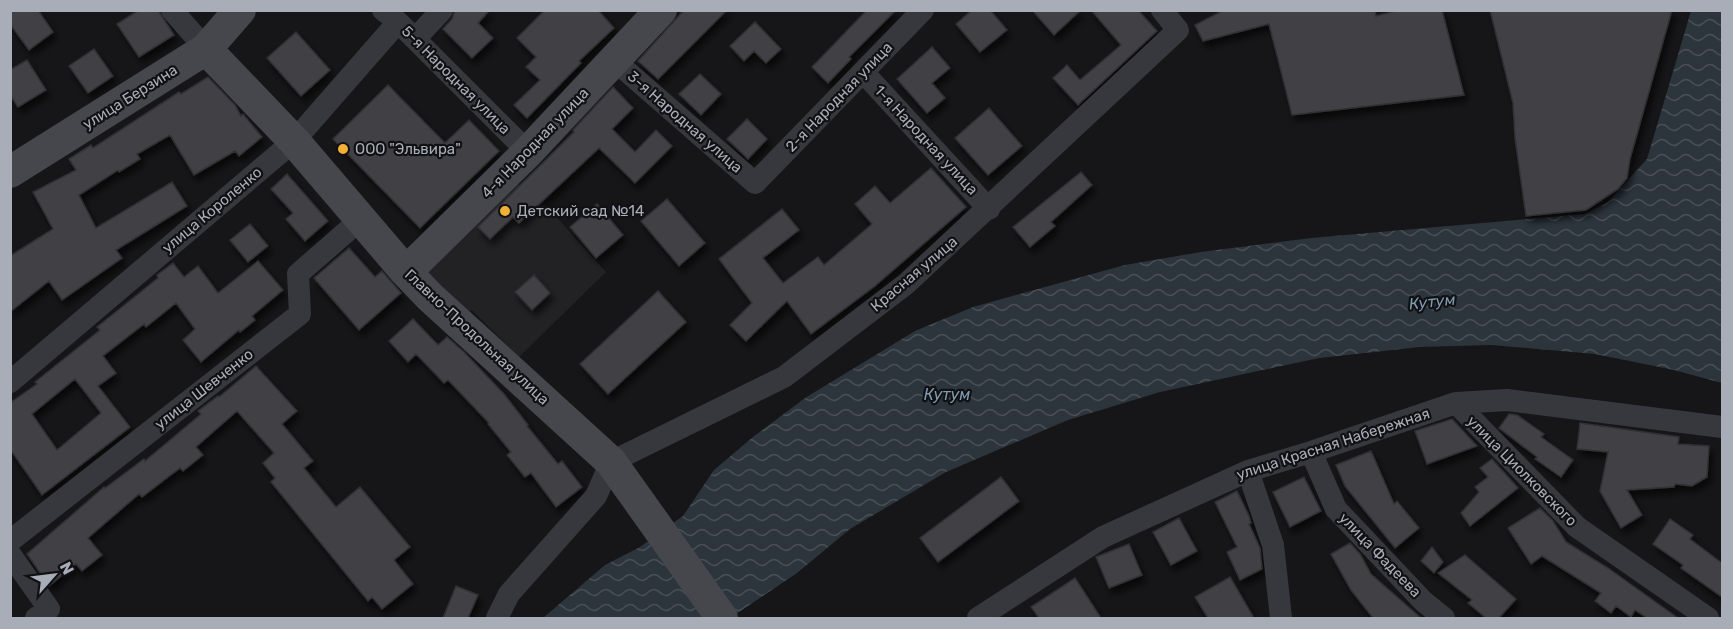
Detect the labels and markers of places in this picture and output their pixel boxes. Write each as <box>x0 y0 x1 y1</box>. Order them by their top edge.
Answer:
place label: ООО "Эльвира" <box>355 140 461 158</box>
marker: ООО "Эльвира" <box>336 142 350 156</box>
place label: Детский сад №14 <box>517 202 644 220</box>
marker: Детский сад №14 <box>498 204 512 218</box>

